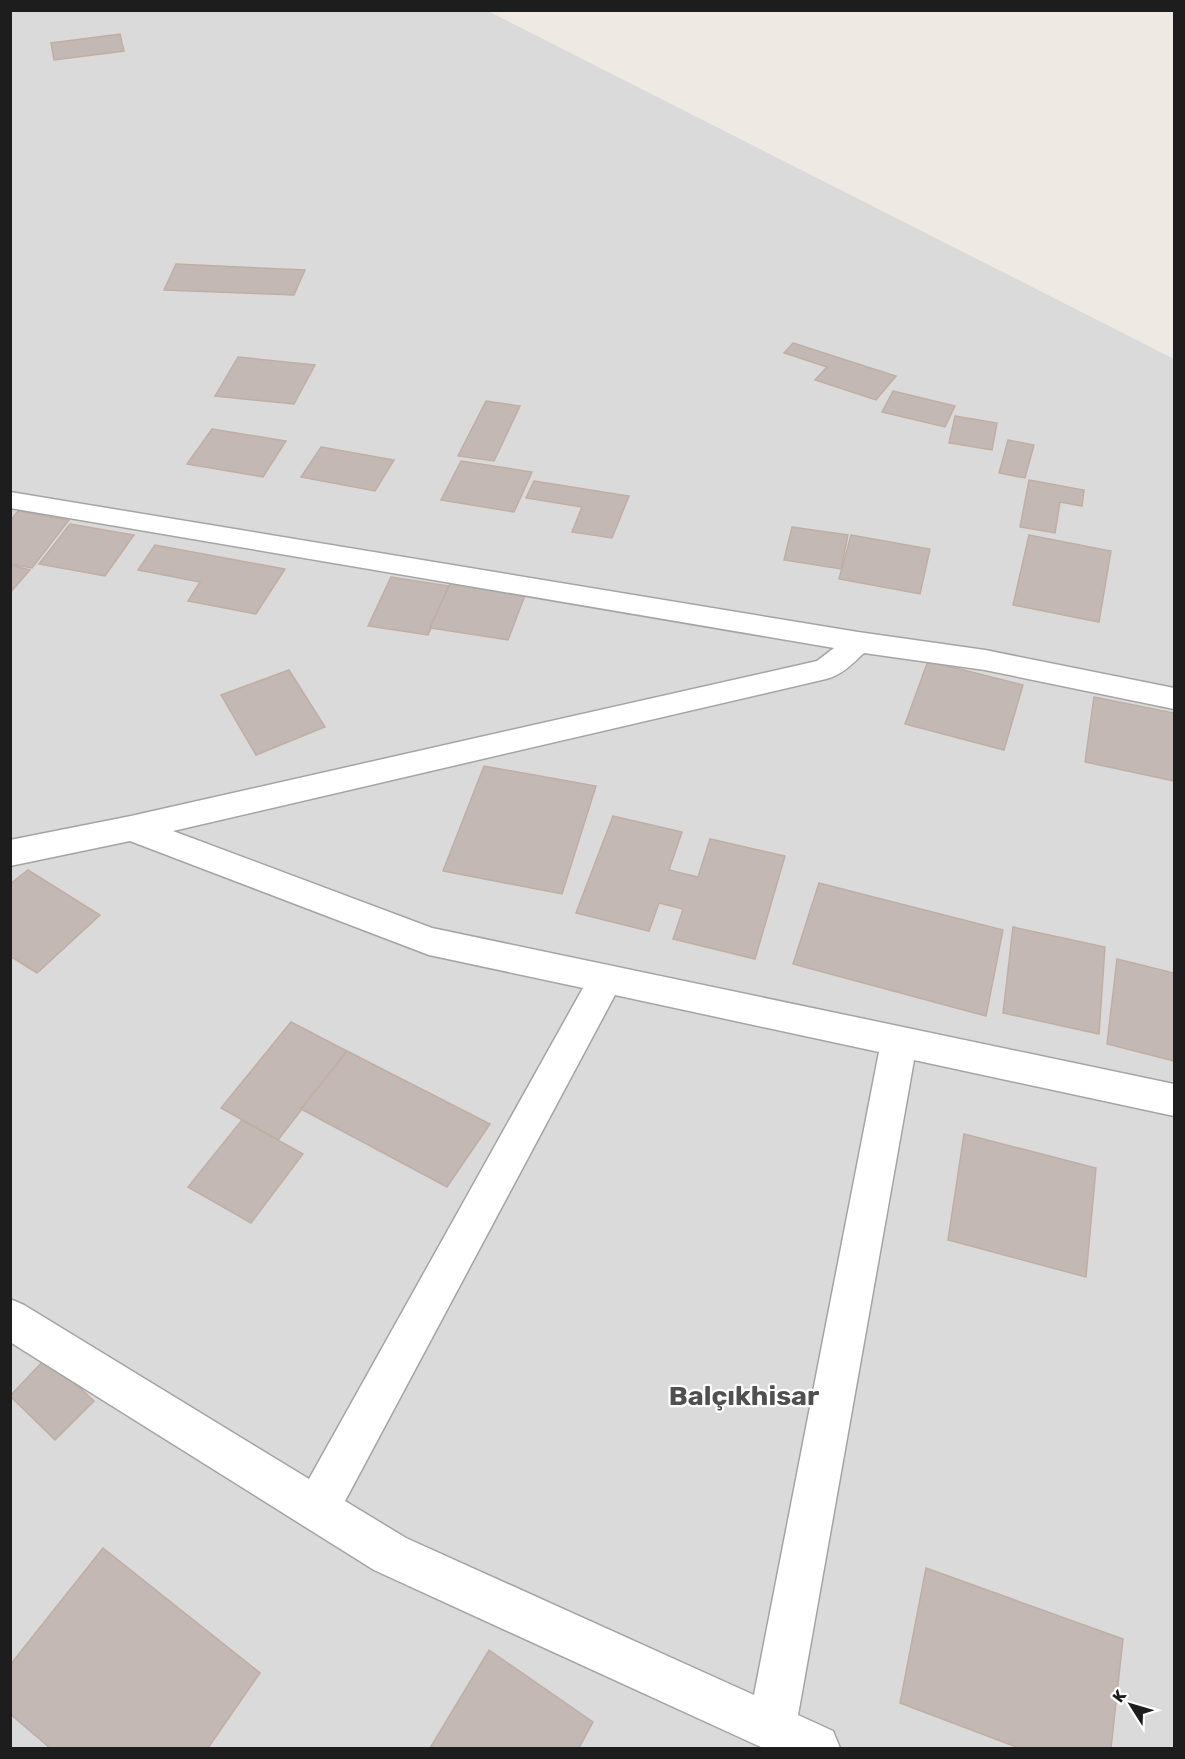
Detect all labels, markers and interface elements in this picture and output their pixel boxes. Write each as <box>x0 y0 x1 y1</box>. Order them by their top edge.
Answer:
district label: Balçıkhisar <box>669 1380 819 1412</box>
north arrow <box>1101 1675 1161 1735</box>
text: K <box>1109 1686 1130 1706</box>

